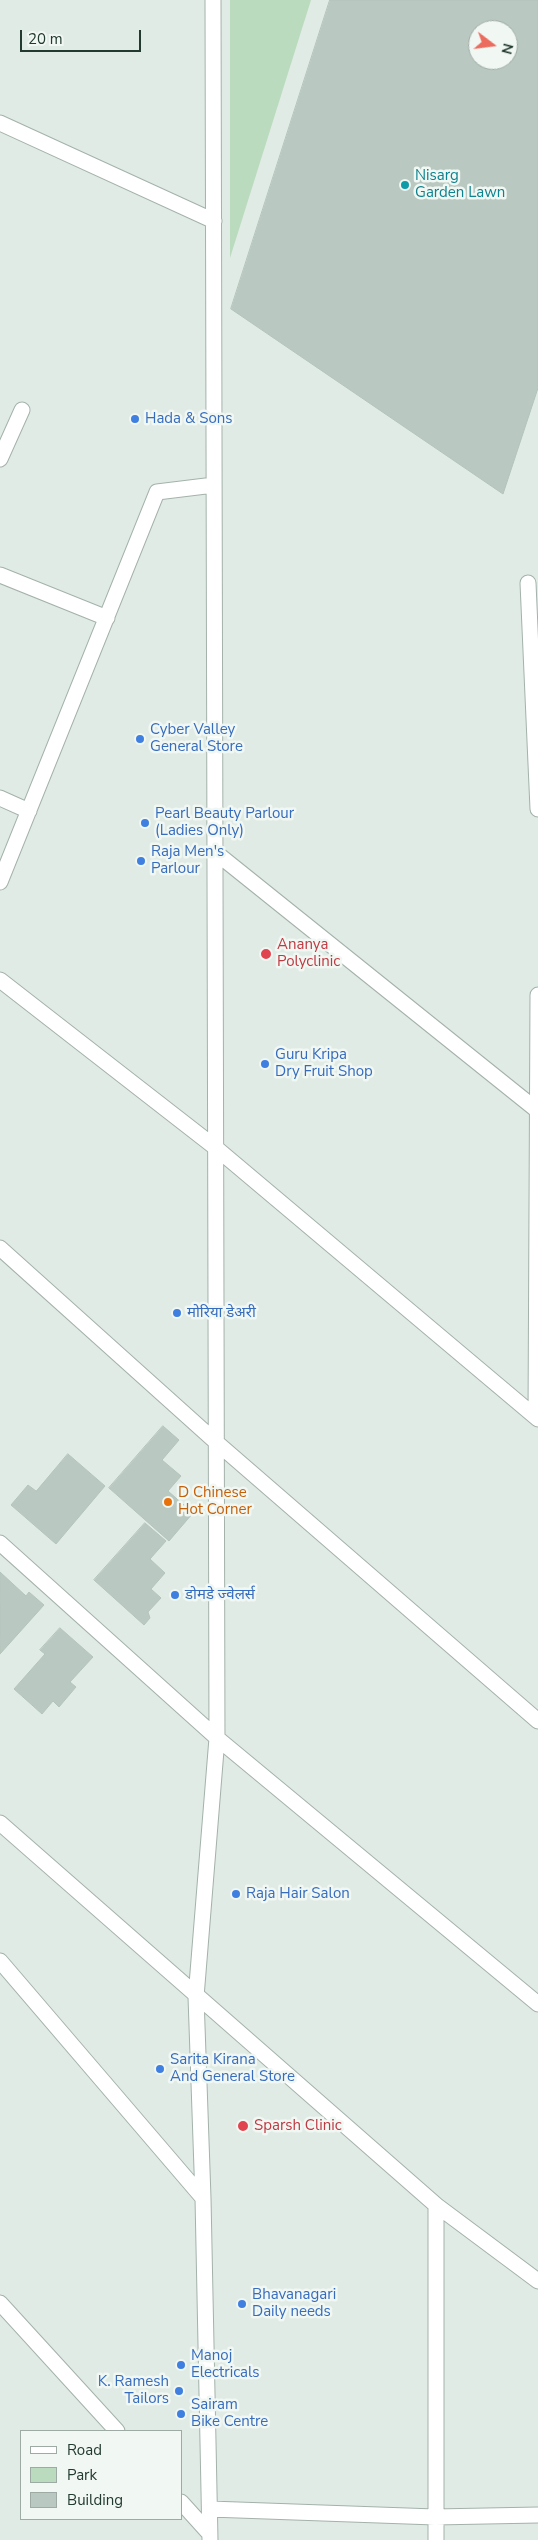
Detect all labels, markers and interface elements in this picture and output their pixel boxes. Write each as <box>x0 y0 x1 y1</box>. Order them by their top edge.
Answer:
scale bar <box>22 20 144 52</box>
north arrow <box>468 20 518 70</box>
text: 20 m <box>28 29 63 49</box>
text: N <box>496 41 518 56</box>
place label: Nisarg Garden Lawn <box>415 167 505 202</box>
marker: Nisarg Garden Lawn <box>399 179 411 191</box>
place label: Hada & Sons <box>145 410 232 428</box>
marker: Hada & Sons <box>129 413 141 425</box>
place label: Cyber Valley General Store <box>150 721 243 756</box>
marker: Cyber Valley General Store <box>134 733 146 745</box>
place label: Pearl Beauty Parlour (Ladies Only) <box>155 805 294 840</box>
marker: Pearl Beauty Parlour (Ladies Only) <box>139 817 151 829</box>
place label: Raja Men's Parlour <box>151 843 224 878</box>
marker: Raja Men's Parlour <box>135 855 147 867</box>
place label: Ananya Polyclinic <box>277 936 340 971</box>
marker: Ananya Polyclinic <box>259 947 273 961</box>
place label: Guru Kripa Dry Fruit Shop <box>275 1046 373 1081</box>
marker: Guru Kripa Dry Fruit Shop <box>259 1058 271 1070</box>
place label: मोरिया डेअरी <box>187 1304 256 1322</box>
marker: मोरिया डेअरी <box>171 1307 183 1319</box>
place label: D Chinese Hot Corner <box>178 1484 252 1519</box>
marker: D Chinese Hot Corner <box>162 1496 174 1508</box>
place label: डोमडे ज्वेलर्स <box>185 1586 255 1604</box>
marker: डोमडे ज्वेलर्स <box>169 1589 181 1601</box>
place label: Raja Hair Salon <box>246 1885 350 1903</box>
marker: Raja Hair Salon <box>230 1888 242 1900</box>
place label: Sarita Kirana And General Store <box>170 2051 295 2086</box>
marker: Sarita Kirana And General Store <box>154 2063 166 2075</box>
place label: Sparsh Clinic <box>254 2117 342 2135</box>
marker: Sparsh Clinic <box>236 2119 250 2133</box>
place label: Bhavanagari Daily needs <box>252 2286 336 2321</box>
marker: Bhavanagari Daily needs <box>236 2298 248 2310</box>
place label: Manoj Electricals <box>191 2347 260 2382</box>
marker: Manoj Electricals <box>175 2359 187 2371</box>
place label: K. Ramesh Tailors <box>98 2373 169 2408</box>
marker: K. Ramesh Tailors <box>173 2385 185 2397</box>
place label: Sairam Bike Centre <box>191 2396 268 2431</box>
marker: Sairam Bike Centre <box>175 2408 187 2420</box>
legend <box>20 2430 182 2520</box>
text: Road <box>67 2440 102 2460</box>
text: Park <box>67 2465 97 2485</box>
text: Building <box>67 2490 123 2510</box>

